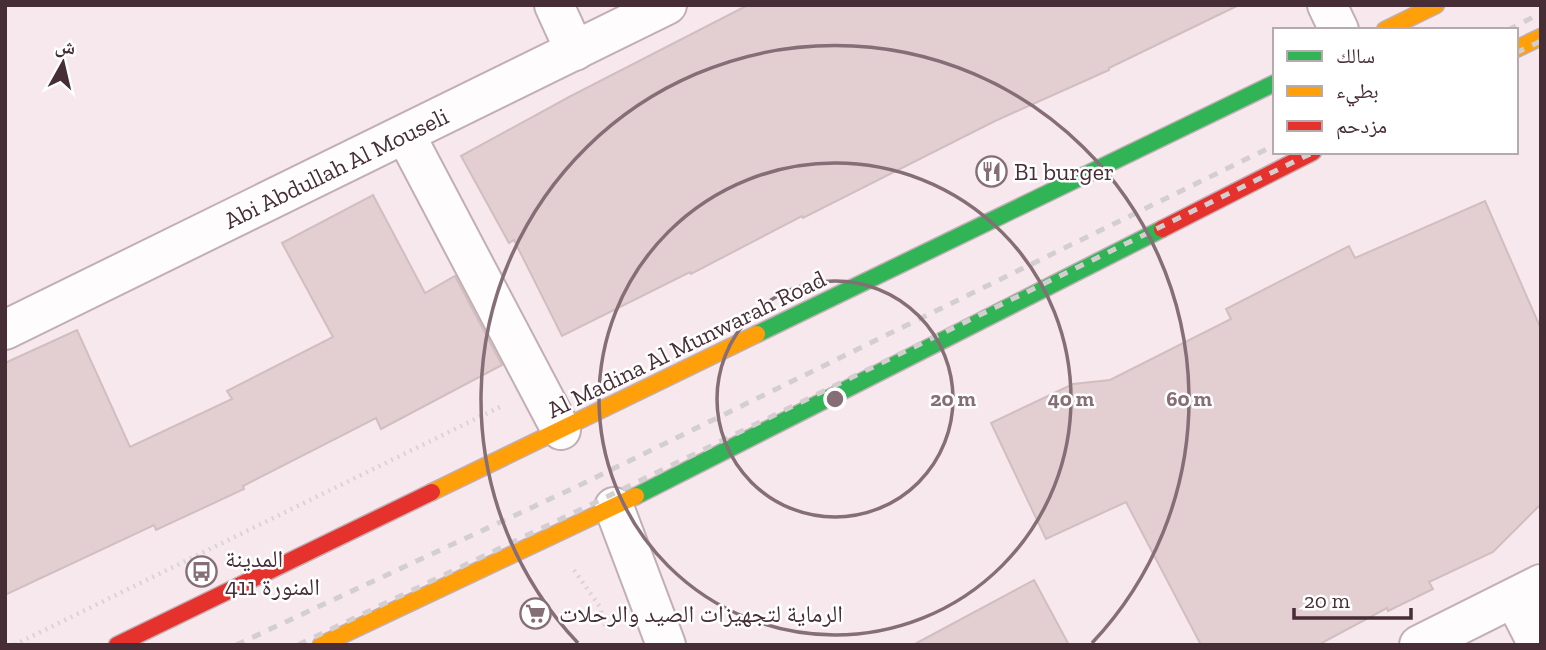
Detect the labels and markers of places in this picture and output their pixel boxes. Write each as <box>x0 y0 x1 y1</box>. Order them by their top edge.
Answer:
restaurant icon: B1 burger <box>974 154 1008 188</box>
place label: B1 burger <box>1014 157 1114 186</box>
centre of rings <box>823 387 847 411</box>
place label: المدينة المنورة 411 <box>225 544 320 601</box>
bus stop icon: المدينة المنورة 411 <box>185 555 219 589</box>
supermarket icon: الرماية لتجهيزات الصيد والرحلات <box>519 596 553 630</box>
place label: الرماية لتجهيزات الصيد والرحلات <box>559 599 843 628</box>

